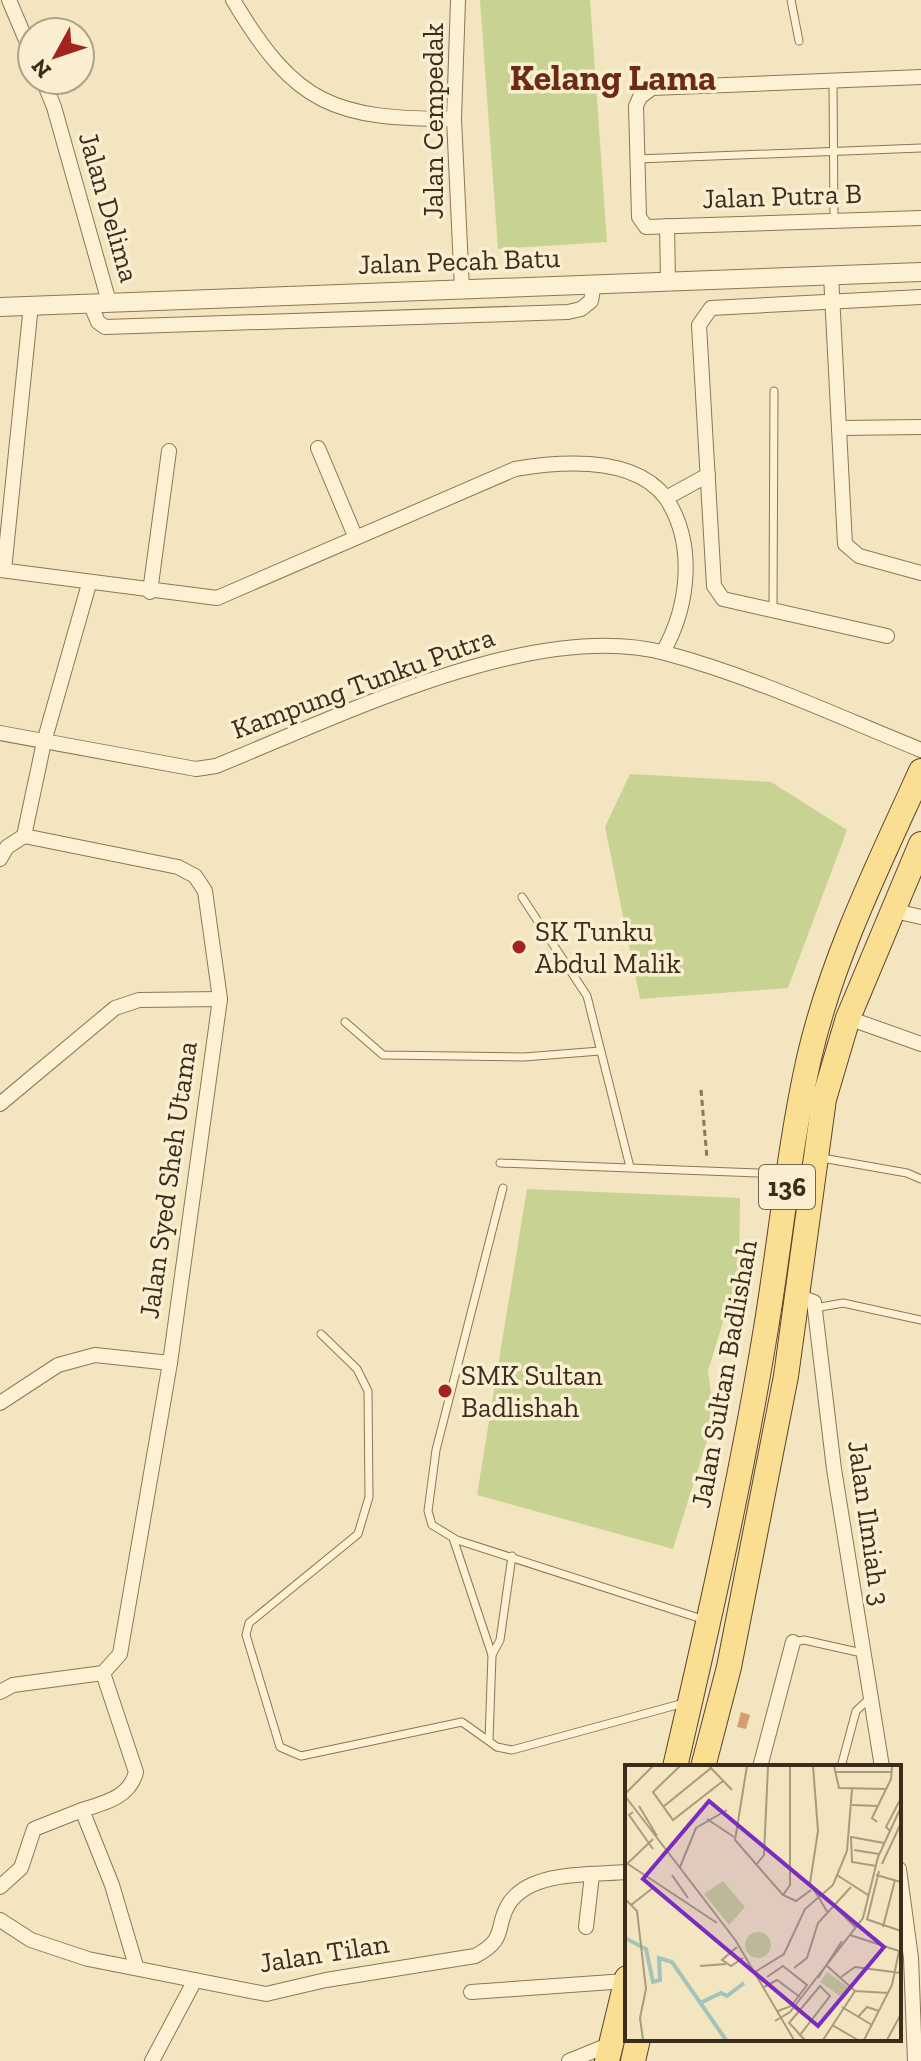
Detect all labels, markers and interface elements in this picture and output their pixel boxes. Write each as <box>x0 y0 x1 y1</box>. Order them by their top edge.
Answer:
north arrow <box>16 16 96 96</box>
street label: Jalan Cempedak <box>417 22 450 219</box>
text: N <box>25 53 57 84</box>
district label: Kelang Lama <box>510 56 716 99</box>
street label: Jalan Delima <box>72 128 146 286</box>
street label: Jalan Putra B <box>702 177 862 215</box>
street label: Jalan Pecah Batu <box>357 241 561 281</box>
street label: Kampung Tunku Putra <box>227 620 499 746</box>
place label: SK Tunku Abdul Malik <box>535 915 681 980</box>
marker: SK Tunku Abdul Malik <box>510 938 528 956</box>
street label: Jalan Syed Sheh Utama <box>132 1039 204 1321</box>
road number: 136 <box>759 1165 815 1209</box>
street label: Jalan Sultan Badlishah <box>684 1237 764 1511</box>
place label: SMK Sultan Badlishah <box>461 1359 603 1424</box>
marker: SMK Sultan Badlishah <box>436 1382 454 1400</box>
street label: Jalan Ilmiah 3 <box>841 1438 897 1608</box>
inset map <box>625 1765 901 2041</box>
street label: Jalan Tilan <box>257 1926 391 1980</box>

